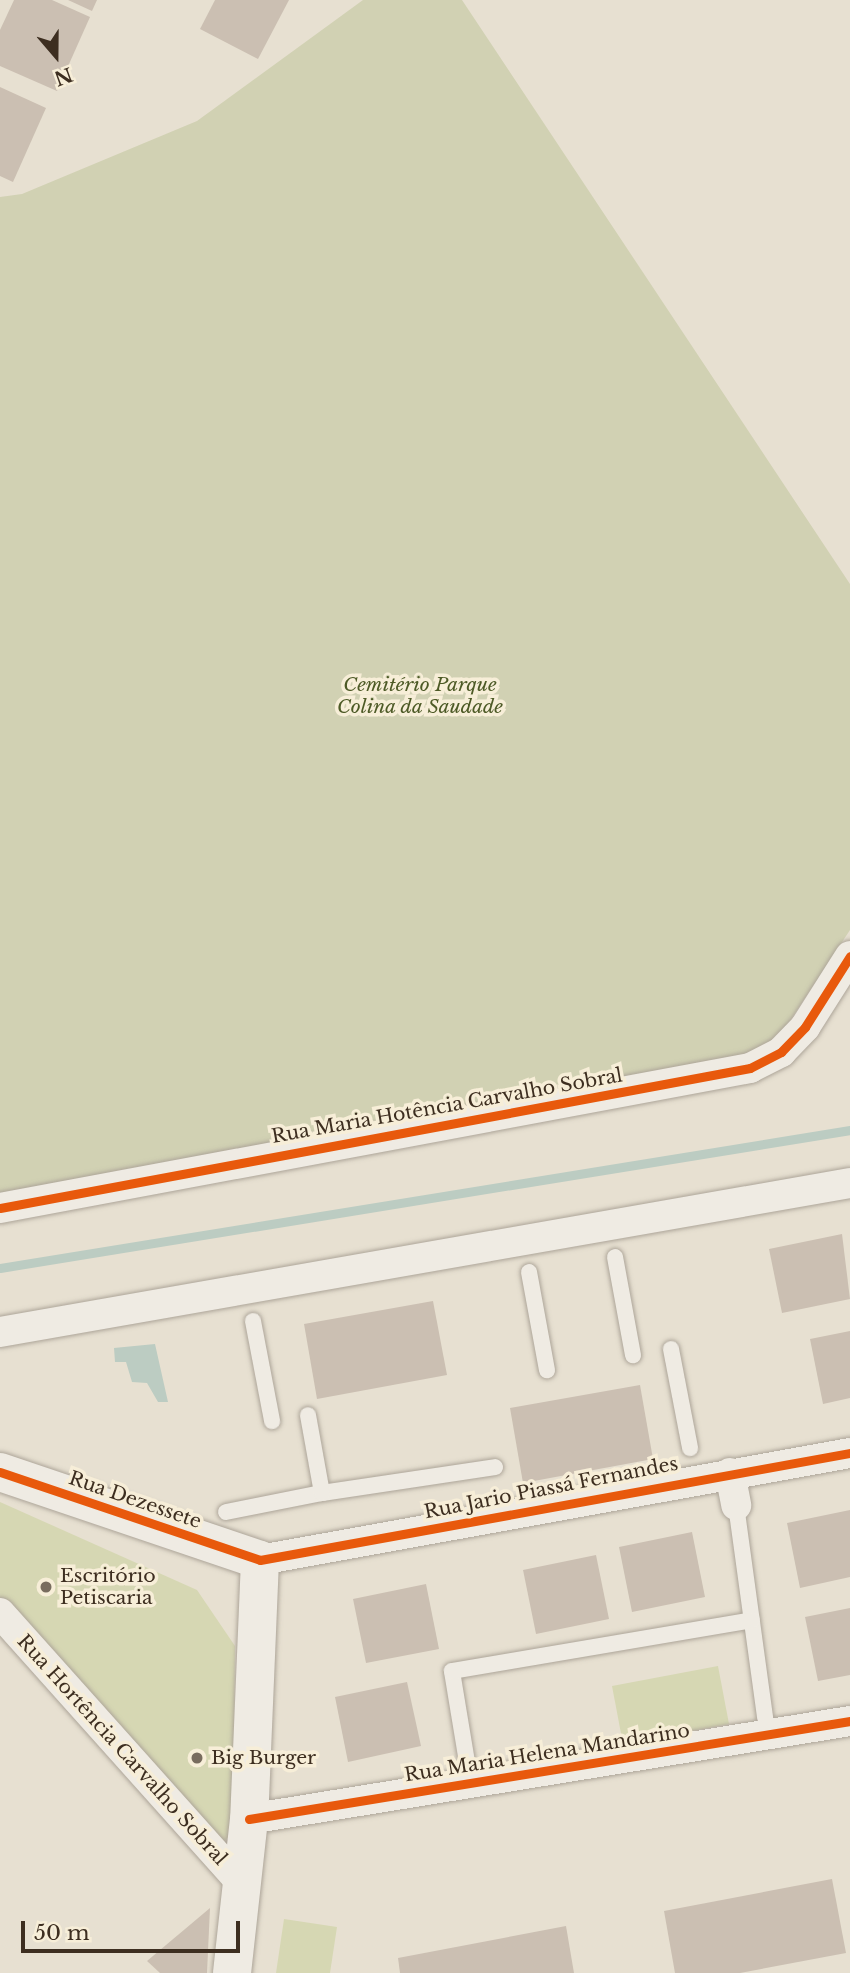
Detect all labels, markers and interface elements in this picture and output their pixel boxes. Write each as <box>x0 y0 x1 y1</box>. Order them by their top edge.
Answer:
north arrow <box>21 21 91 91</box>
text: N <box>51 62 76 90</box>
park label: Cemitério Parque Colina da Saudade <box>336 674 504 718</box>
street label: Rua Maria Hotência Carvalho Sobral <box>269 1064 625 1148</box>
street label: Rua Jario Piassá Fernandes <box>422 1452 680 1524</box>
street label: Rua Dezessete <box>66 1467 204 1533</box>
place label: Escritório Petiscaria <box>60 1565 156 1609</box>
marker: Escritório Petiscaria <box>38 1579 54 1595</box>
street label: Rua Hortência Carvalho Sobral <box>12 1630 232 1870</box>
street label: Rua Maria Helena Mandarino <box>402 1719 692 1787</box>
place label: Big Burger <box>211 1747 316 1769</box>
marker: Big Burger <box>189 1750 205 1766</box>
scale bar <box>24 1906 243 1950</box>
text: 50 m <box>34 1920 89 1946</box>

